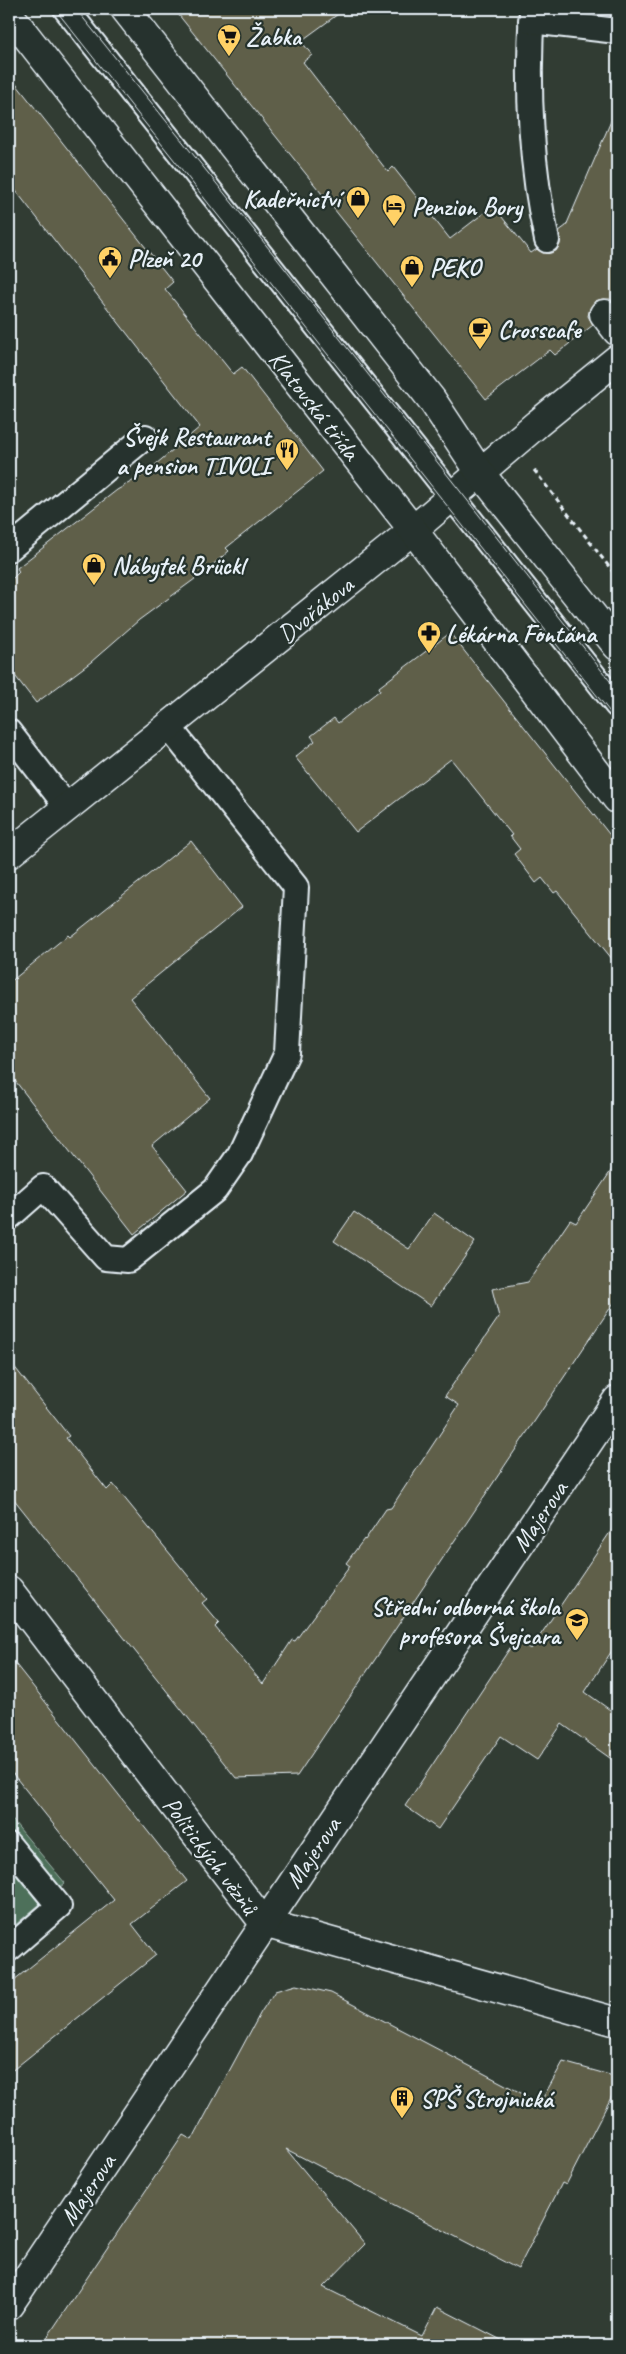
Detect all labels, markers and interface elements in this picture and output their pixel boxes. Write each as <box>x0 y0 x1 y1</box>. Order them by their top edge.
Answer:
place label: Žabka <box>246 21 303 53</box>
supermarket icon: Žabka <box>216 23 242 57</box>
place label: Kadeřnictví <box>243 183 345 215</box>
shop icon: Kadeřnictví <box>345 185 371 219</box>
place label: Penzion Bory <box>412 191 525 223</box>
hotel icon: Penzion Bory <box>381 193 407 227</box>
place label: Plzeň 20 <box>128 243 203 275</box>
public building icon: Plzeň 20 <box>97 245 123 279</box>
place label: PEKO <box>430 252 483 284</box>
shop icon: PEKO <box>399 254 425 288</box>
place label: Crosscafe <box>498 314 582 346</box>
cafe icon: Crosscafe <box>467 316 493 350</box>
street label: Klatovská třída <box>261 344 368 469</box>
place label: Švejk Restaurant a pension TIVOLI <box>116 421 275 482</box>
restaurant icon: Švejk Restaurant a pension TIVOLI <box>274 437 300 471</box>
place label: Nábytek Brückl <box>112 550 249 582</box>
shop icon: Nábytek Brückl <box>81 552 107 586</box>
street label: Dvořákova <box>271 568 362 650</box>
place label: Lékárna Fontána <box>446 618 598 650</box>
pharmacy icon: Lékárna Fontána <box>416 620 442 654</box>
street label: Majerova <box>504 1473 576 1558</box>
place label: Střední odborná škola profesora Švejcara <box>371 1591 563 1652</box>
school or university icon: Střední odborná škola profesora Švejcara <box>564 1607 590 1641</box>
street label: Politických vězňů <box>155 1790 266 1922</box>
street label: Majerova <box>277 1809 349 1894</box>
place label: SPŠ Strojnická <box>420 2083 556 2115</box>
building icon: SPŠ Strojnická <box>389 2085 415 2119</box>
street label: Majerova <box>52 2146 124 2231</box>

